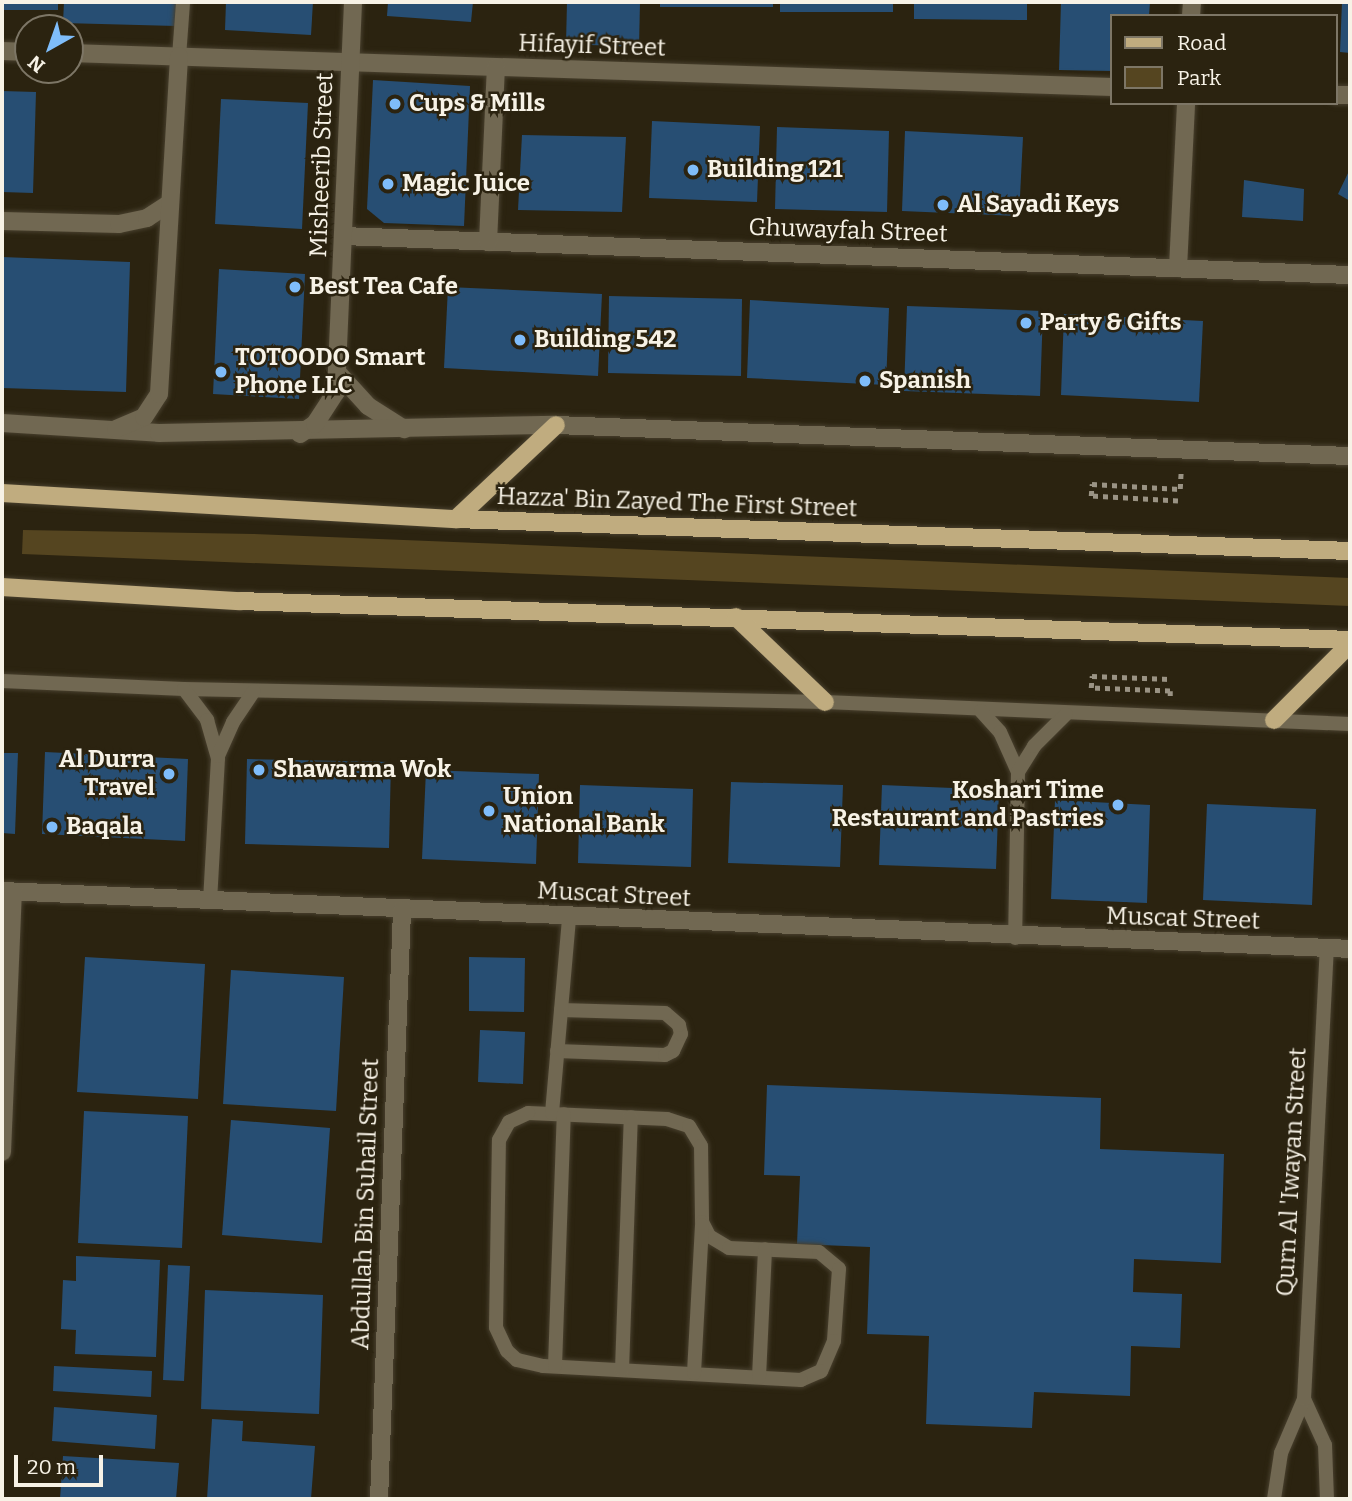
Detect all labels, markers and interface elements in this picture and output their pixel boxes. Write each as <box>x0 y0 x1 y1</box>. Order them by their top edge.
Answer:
north arrow <box>14 14 84 84</box>
legend <box>1110 14 1338 105</box>
street label: Hifayif Street <box>518 29 666 63</box>
text: Road <box>1177 30 1226 56</box>
text: N <box>23 50 49 77</box>
text: Park <box>1177 65 1221 91</box>
street label: Misheerib Street <box>304 72 340 258</box>
place label: Cups & Mills <box>409 90 545 118</box>
marker: Cups & Mills <box>387 96 403 112</box>
place label: Building 121 <box>707 156 842 184</box>
marker: Building 121 <box>685 162 701 178</box>
place label: Magic Juice <box>402 170 530 198</box>
marker: Magic Juice <box>380 176 396 192</box>
place label: Al Sayadi Keys <box>957 191 1119 219</box>
marker: Al Sayadi Keys <box>935 197 951 213</box>
street label: Ghuwayfah Street <box>748 213 948 249</box>
place label: Best Tea Cafe <box>309 273 458 301</box>
marker: Best Tea Cafe <box>287 279 303 295</box>
place label: Party & Gifts <box>1040 309 1181 337</box>
marker: Party & Gifts <box>1018 315 1034 331</box>
place label: Building 542 <box>534 326 677 354</box>
marker: Building 542 <box>512 332 528 348</box>
place label: TOTOODO Smart Phone LLC <box>235 344 425 400</box>
marker: TOTOODO Smart Phone LLC <box>213 364 229 380</box>
place label: Spanish <box>879 367 971 395</box>
marker: Spanish <box>857 373 873 389</box>
street label: Hazza' Bin Zayed The First Street <box>496 482 858 524</box>
place label: Al Durra Travel <box>59 746 155 802</box>
place label: Shawarma Wok <box>273 756 451 784</box>
marker: Shawarma Wok <box>251 762 267 778</box>
marker: Al Durra Travel <box>161 766 177 782</box>
place label: Koshari Time Restaurant and Pastries <box>832 777 1104 833</box>
place label: Union National Bank <box>503 783 665 839</box>
marker: Koshari Time Restaurant and Pastries <box>1110 797 1126 813</box>
marker: Union National Bank <box>481 803 497 819</box>
place label: Baqala <box>66 813 143 841</box>
marker: Baqala <box>44 819 60 835</box>
street label: Muscat Street <box>536 877 692 913</box>
street label: Muscat Street <box>1106 902 1260 936</box>
street label: Qurn Al 'Iwayan Street <box>1271 1047 1313 1297</box>
street label: Abdullah Bin Suhail Street <box>347 1058 385 1350</box>
scale bar <box>18 1442 107 1486</box>
text: 20 m <box>27 1454 76 1480</box>

